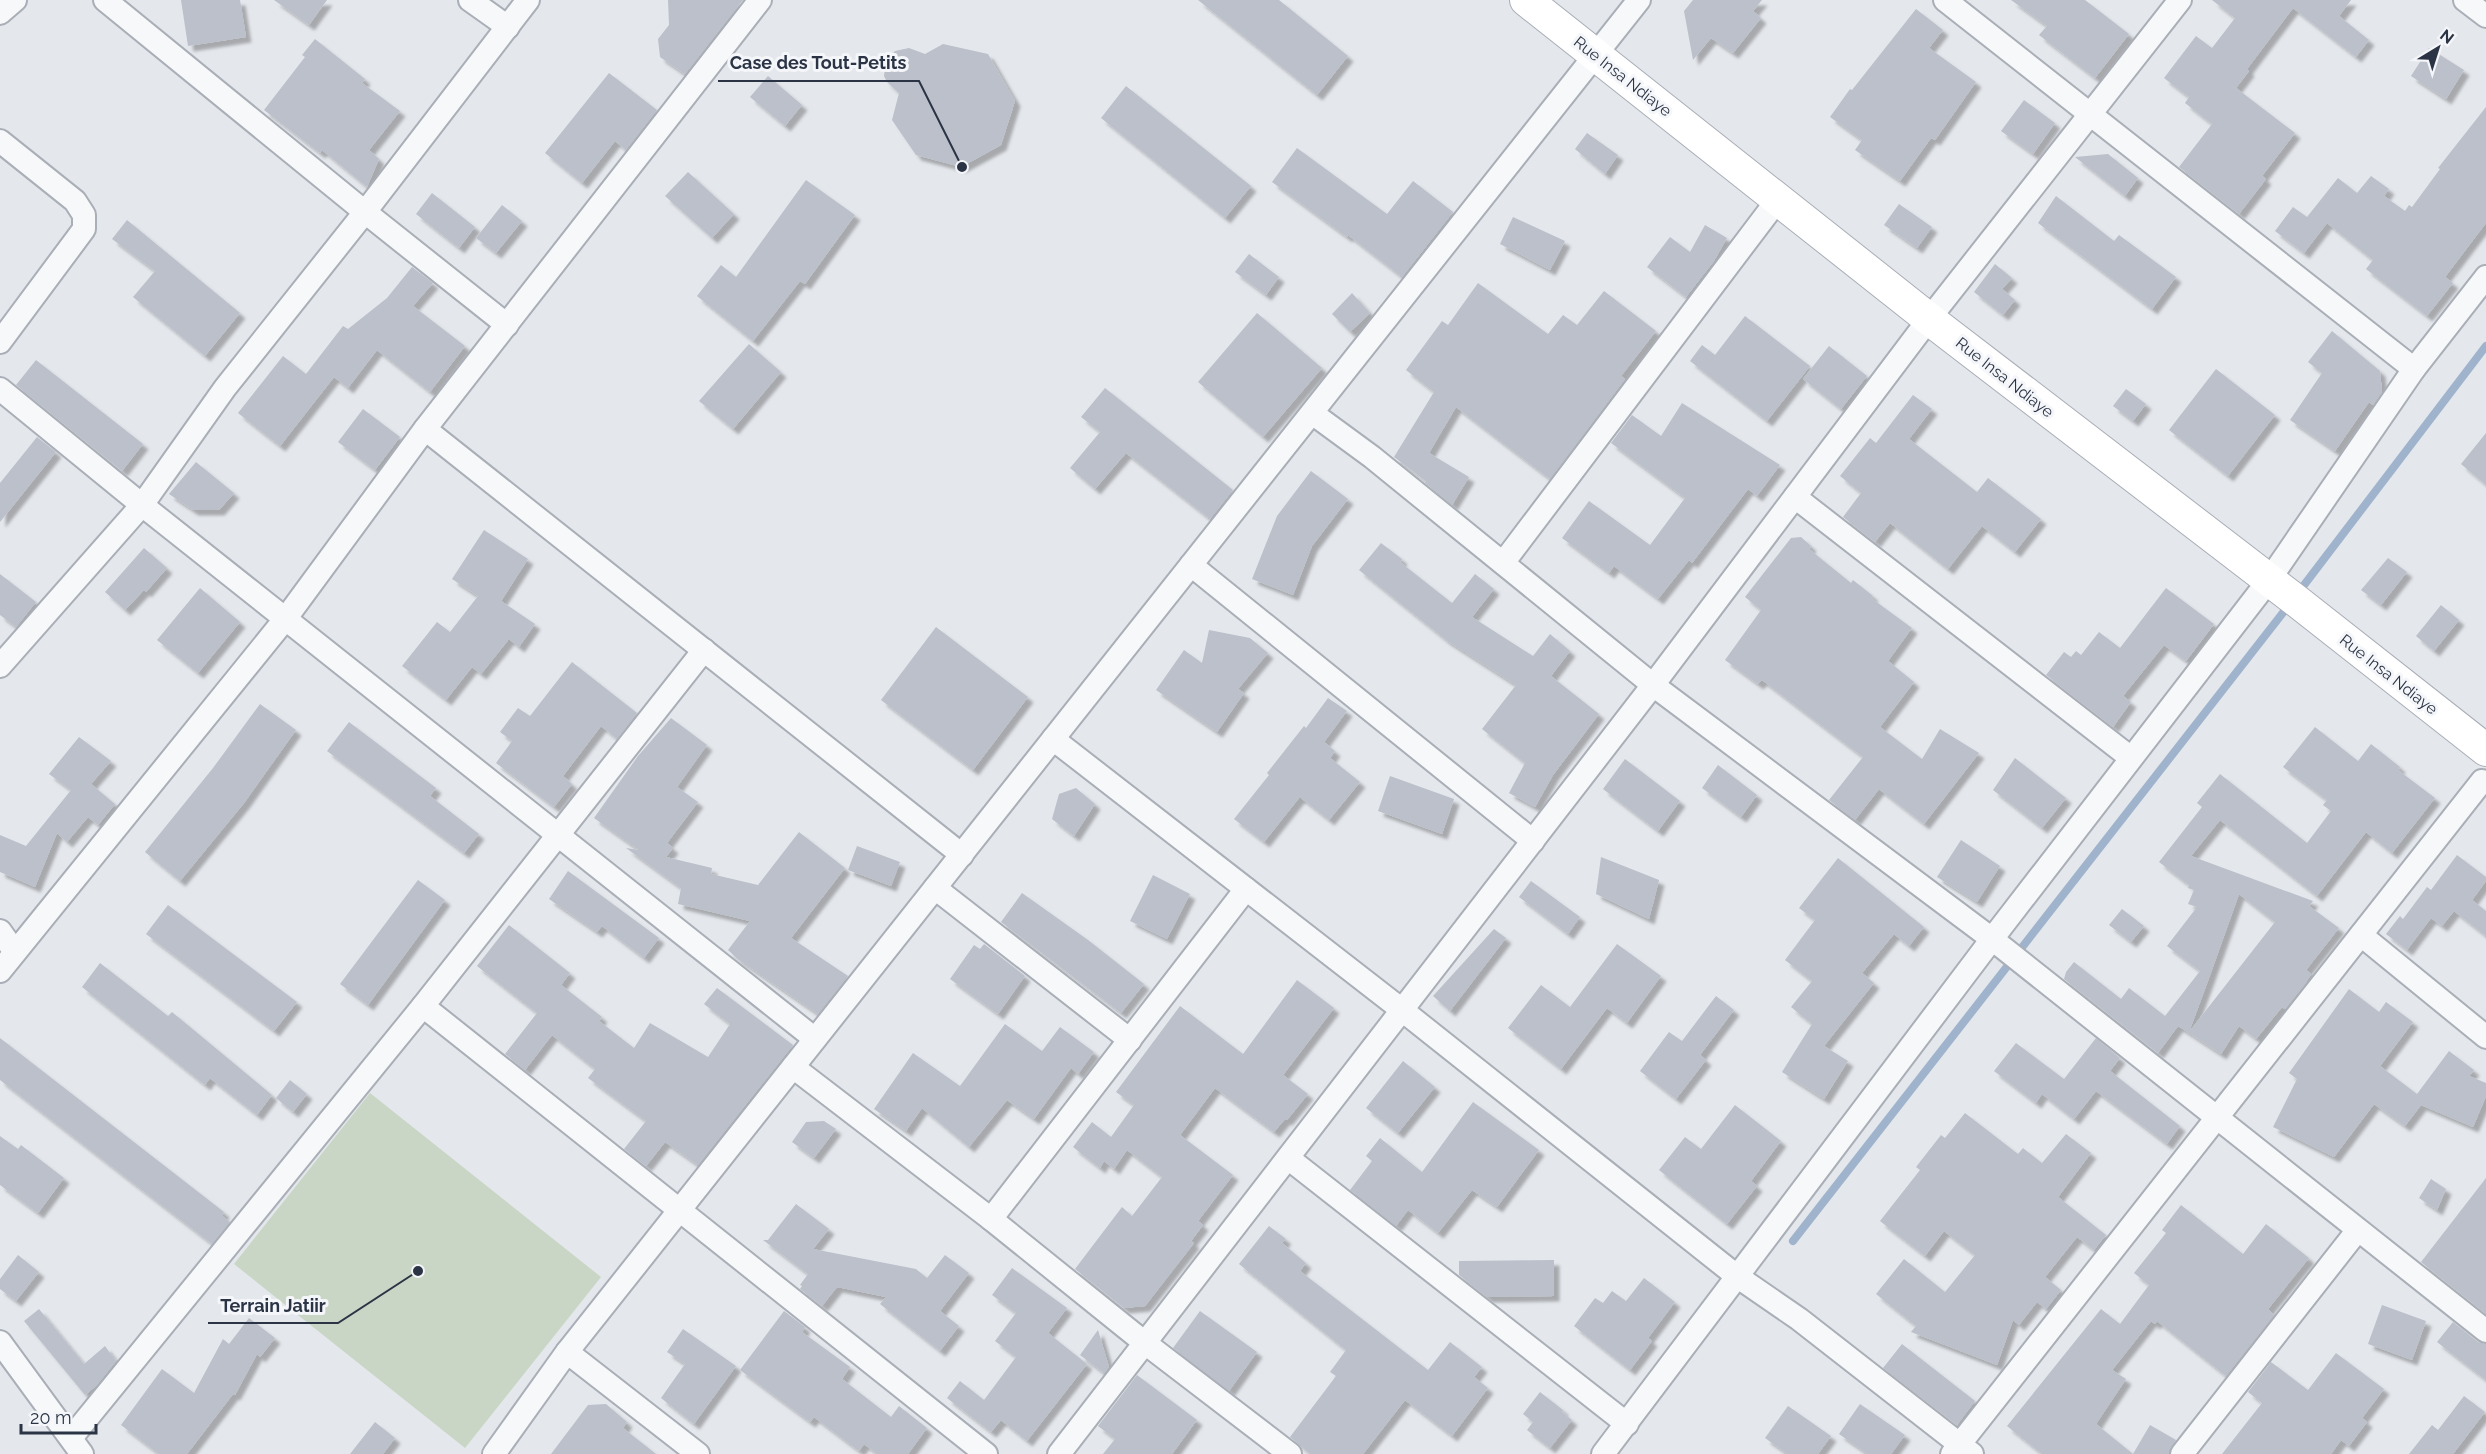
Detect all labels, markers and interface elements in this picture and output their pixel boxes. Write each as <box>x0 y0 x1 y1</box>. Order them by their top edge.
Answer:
north arrow <box>2408 18 2468 78</box>
text: N <box>2436 25 2458 48</box>
street label: Rue Insa Ndiaye <box>1570 32 1675 121</box>
callout: Case des Tout-Petits <box>718 45 919 81</box>
text: Case des Tout-Petits <box>730 52 906 73</box>
street label: Rue Insa Ndiaye <box>1952 333 2057 422</box>
street label: Rue Insa Ndiaye <box>2336 630 2441 719</box>
callout: Terrain Jatiir <box>208 1287 338 1323</box>
text: Terrain Jatiir <box>220 1295 326 1316</box>
scale bar <box>21 1397 96 1435</box>
text: 20 m <box>30 1407 72 1428</box>

